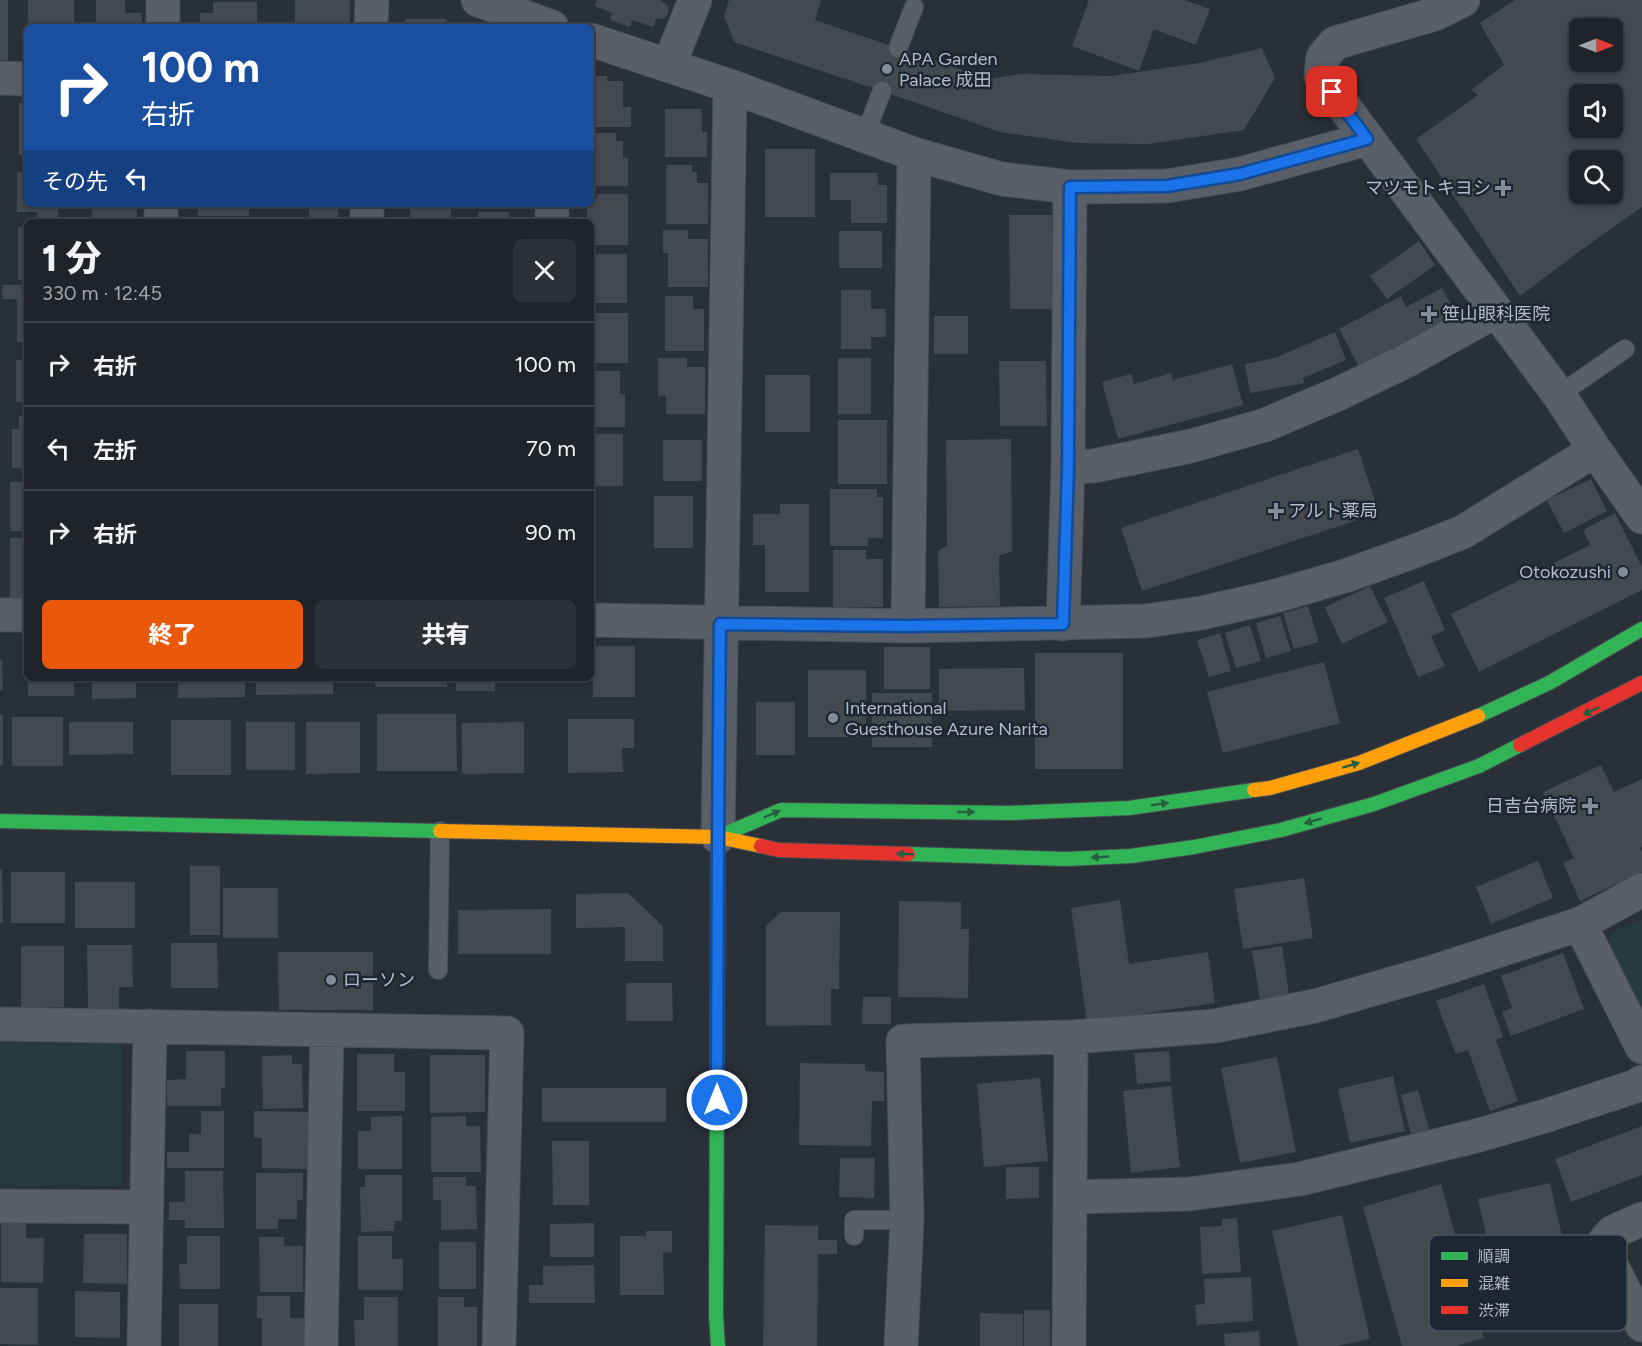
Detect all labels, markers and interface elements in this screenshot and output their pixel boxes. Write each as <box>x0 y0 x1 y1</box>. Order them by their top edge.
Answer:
north arrow <box>1569 18 1623 72</box>
map controls <box>1569 18 1623 204</box>
text: 100 m <box>141 42 260 93</box>
icon: right <box>42 48 120 126</box>
place label: APA Garden Palace 成田 <box>899 48 998 91</box>
marker: APA Garden Palace 成田 <box>880 62 894 76</box>
pin <box>1306 66 1357 117</box>
icon: arrive <box>1315 75 1348 108</box>
button: sound <box>1569 84 1623 138</box>
text: 右折 <box>141 98 195 131</box>
button: search <box>1569 150 1623 204</box>
icon: left <box>120 162 153 195</box>
text: その先 <box>42 168 108 195</box>
place label: マツモトキヨシ <box>1365 177 1491 199</box>
marker: マツモトキヨシ <box>1496 181 1510 195</box>
text: 1 分 <box>42 237 102 280</box>
button: close <box>513 239 576 302</box>
text: 330 m · 12:45 <box>42 281 162 305</box>
place label: 笹山眼科医院 <box>1442 303 1550 325</box>
marker: 笹山眼科医院 <box>1420 305 1438 323</box>
icon: right <box>42 348 75 381</box>
text: 100 m <box>515 351 576 378</box>
text: 右折 <box>93 353 137 380</box>
icon: left <box>42 432 75 465</box>
text: 70 m <box>526 435 576 462</box>
text: 左折 <box>93 437 137 464</box>
place label: アルト薬局 <box>1288 500 1378 522</box>
marker: アルト薬局 <box>1269 504 1283 518</box>
icon: right <box>42 516 75 549</box>
text: 90 m <box>525 519 576 546</box>
text: 右折 <box>93 521 137 548</box>
place label: Otokozushi <box>1519 561 1611 583</box>
marker: Otokozushi <box>1616 565 1630 579</box>
button: 終了 <box>42 600 303 669</box>
button: 共有 <box>315 600 576 669</box>
place label: International Guesthouse Azure Narita <box>845 697 1048 740</box>
one-way arrow <box>1582 706 1599 715</box>
marker: International Guesthouse Azure Narita <box>826 711 840 725</box>
one-way arrow <box>1342 760 1360 769</box>
place label: 日吉台病院 <box>1486 795 1576 817</box>
marker: 日吉台病院 <box>1581 797 1599 815</box>
one-way arrow <box>1151 799 1170 808</box>
one-way arrow <box>956 808 975 817</box>
one-way arrow <box>763 809 781 819</box>
one-way arrow <box>1303 817 1321 826</box>
one-way arrow <box>896 849 915 859</box>
one-way arrow <box>1091 853 1110 862</box>
place label: ローソン <box>343 969 415 991</box>
marker: ローソン <box>324 973 338 987</box>
position arrow <box>685 1068 749 1132</box>
legend <box>1429 1235 1627 1331</box>
text: 順調 <box>1478 1247 1510 1266</box>
text: 混雑 <box>1478 1274 1510 1293</box>
text: 渋滞 <box>1478 1301 1510 1320</box>

